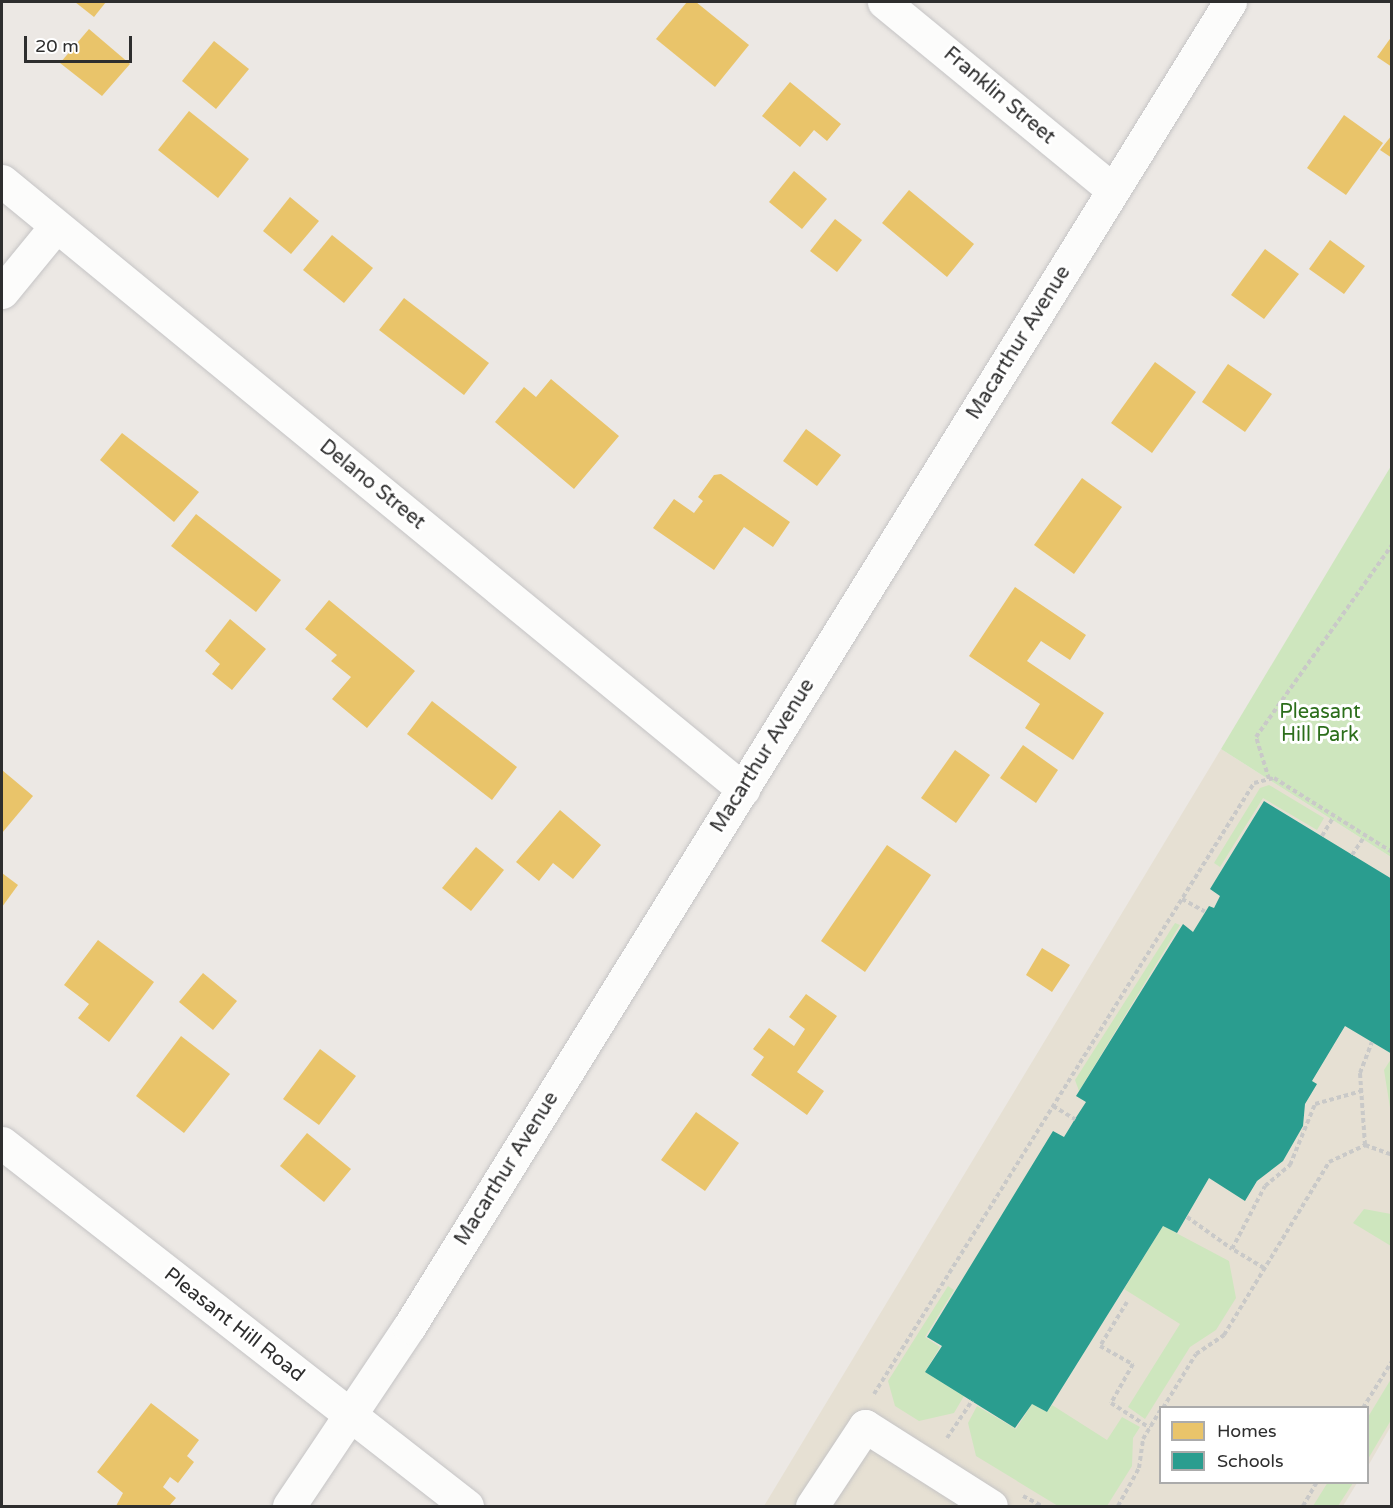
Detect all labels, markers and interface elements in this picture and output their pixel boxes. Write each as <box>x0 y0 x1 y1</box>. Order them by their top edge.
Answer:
scale bar <box>27 24 135 62</box>
text: 20 m <box>35 35 79 57</box>
street label: Franklin Street <box>938 42 1060 150</box>
street label: Macarthur Avenue <box>962 262 1076 424</box>
street label: Delano Street <box>314 435 430 535</box>
street label: Macarthur Avenue <box>706 675 820 837</box>
park label: Pleasant Hill Park <box>1279 701 1361 748</box>
street label: Macarthur Avenue <box>450 1088 564 1250</box>
street label: Pleasant Hill Road <box>159 1263 309 1387</box>
legend <box>1159 1406 1369 1484</box>
text: Homes <box>1217 1420 1277 1442</box>
text: Schools <box>1217 1450 1284 1472</box>

